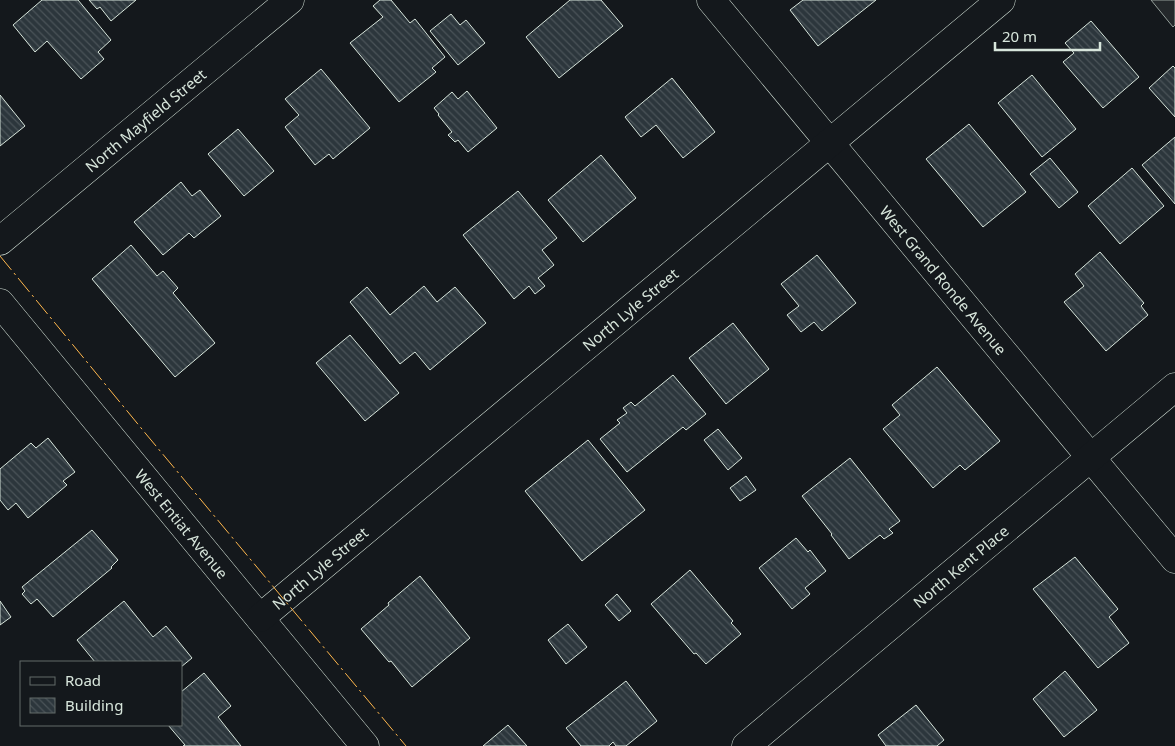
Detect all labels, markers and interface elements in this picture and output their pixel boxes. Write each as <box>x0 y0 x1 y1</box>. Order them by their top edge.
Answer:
scale bar <box>995 20 1100 52</box>
text: 20 m <box>1002 26 1037 46</box>
street label: North Mayfield Street <box>81 64 210 176</box>
street label: West Grand Ronde Avenue <box>876 201 1011 359</box>
street label: North Lyle Street <box>578 263 683 355</box>
street label: West Entiat Avenue <box>131 465 233 583</box>
street label: North Kent Place <box>909 521 1013 612</box>
street label: North Lyle Street <box>268 522 372 614</box>
legend <box>20 661 182 726</box>
text: Road <box>65 670 101 690</box>
text: Building <box>65 695 123 715</box>

